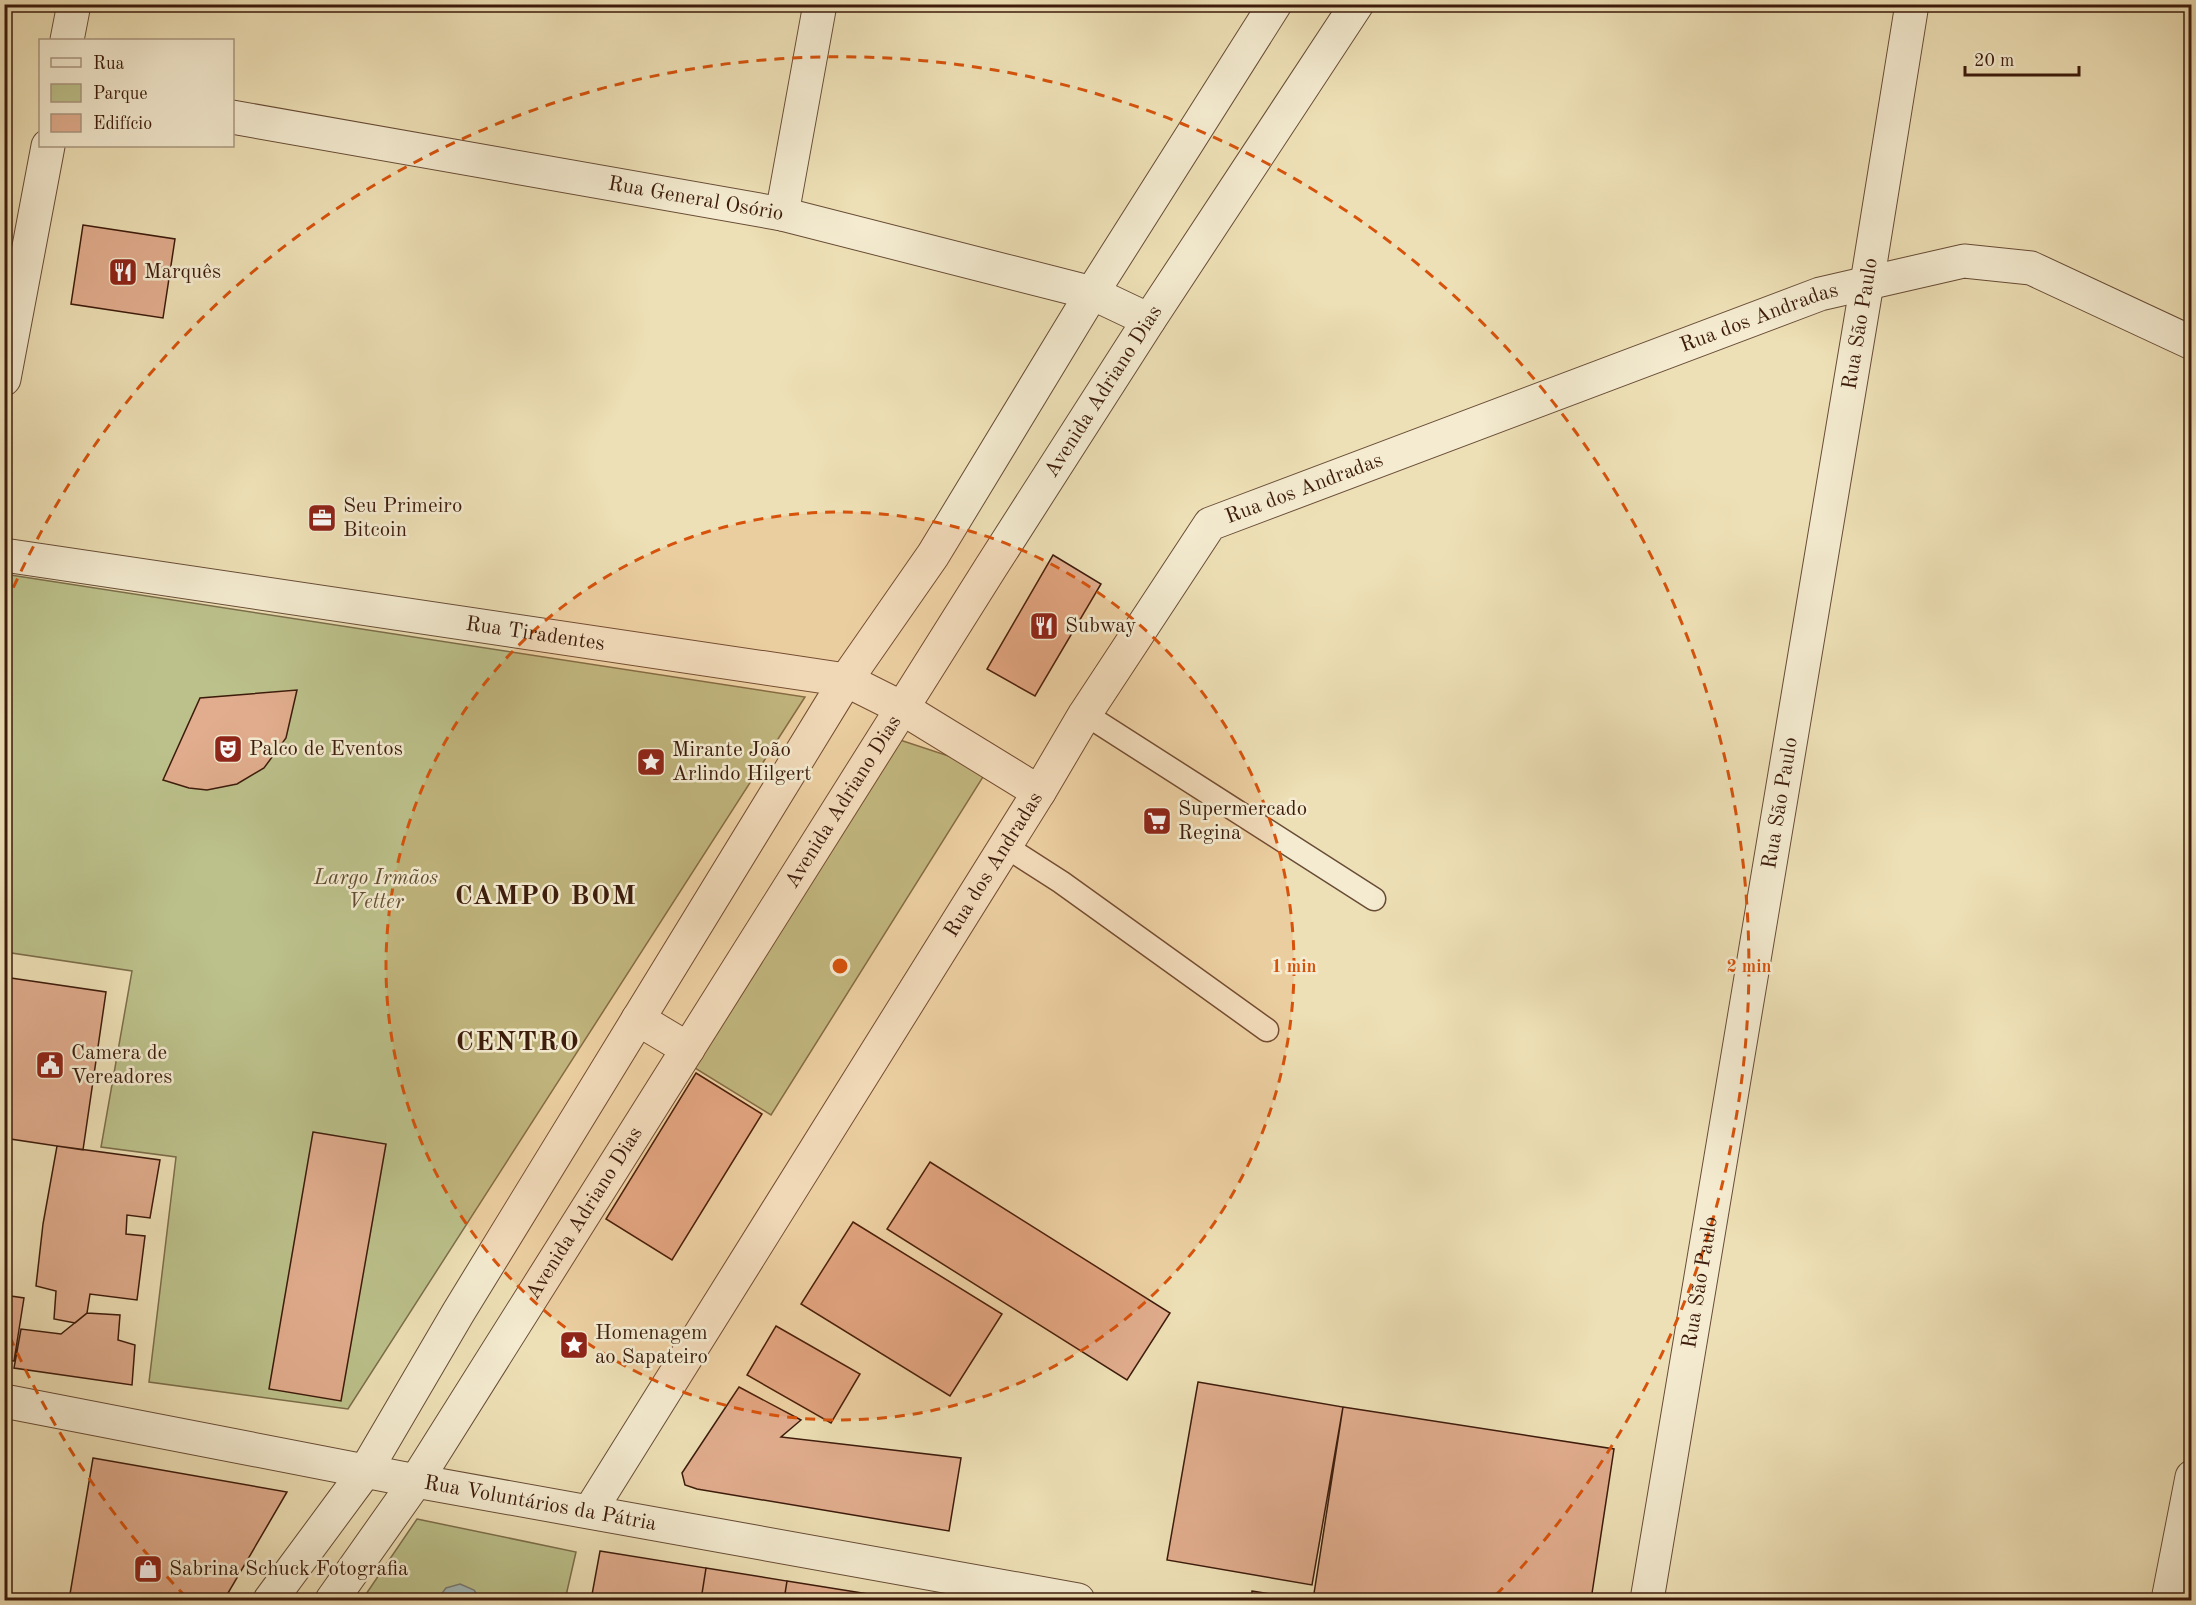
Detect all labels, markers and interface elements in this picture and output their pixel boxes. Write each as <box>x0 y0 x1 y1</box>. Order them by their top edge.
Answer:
legend <box>39 39 234 147</box>
scale bar <box>1965 39 2079 77</box>
text: 20 m <box>1974 52 2014 70</box>
text: Rua <box>93 55 124 73</box>
text: Parque <box>93 85 148 103</box>
text: Edifício <box>93 115 152 133</box>
street label: Rua General Osório <box>606 173 785 225</box>
restaurant icon: Marquês <box>107 256 139 288</box>
street label: Rua São Paulo <box>1839 256 1881 391</box>
place label: Marquês <box>144 262 221 283</box>
street label: Rua dos Andradas <box>1677 280 1840 356</box>
street label: Avenida Adriano Dias <box>1041 302 1166 481</box>
street label: Rua dos Andradas <box>1223 449 1386 528</box>
place label: Seu Primeiro Bitcoin <box>343 496 462 541</box>
office icon: Seu Primeiro Bitcoin <box>306 502 338 534</box>
restaurant icon: Subway <box>1028 610 1060 642</box>
street label: Rua Tiradentes <box>464 613 606 655</box>
place label: Subway <box>1065 616 1136 637</box>
street label: Avenida Adriano Dias <box>781 712 905 892</box>
theatre icon: Palco de Eventos <box>212 733 244 765</box>
street label: Rua São Paulo <box>1759 736 1801 871</box>
place label: Palco de Eventos <box>249 739 403 760</box>
place label: Mirante João Arlindo Hilgert <box>672 740 811 785</box>
place icon: Mirante João Arlindo Hilgert <box>635 746 667 778</box>
street label: Rua dos Andradas <box>941 788 1047 941</box>
place label: Supermercado Regina <box>1178 799 1307 844</box>
supermarket icon: Supermercado Regina <box>1141 805 1173 837</box>
park label: Largo Irmãos Vetter <box>313 868 438 913</box>
district label: CAMPO BOM <box>455 883 637 910</box>
centre of rings <box>830 956 850 976</box>
text: 1 min <box>1271 958 1317 976</box>
text: 2 min <box>1726 958 1772 976</box>
district label: CENTRO <box>456 1029 580 1056</box>
place label: Camera de Vereadores <box>71 1043 172 1088</box>
public building icon: Camera de Vereadores <box>34 1049 66 1081</box>
street label: Avenida Adriano Dias <box>522 1123 646 1303</box>
street label: Rua São Paulo <box>1679 1215 1721 1350</box>
place label: Homenagem ao Sapateiro <box>595 1323 708 1368</box>
place icon: Homenagem ao Sapateiro <box>558 1329 590 1361</box>
street label: Rua Voluntários da Pátria <box>422 1472 658 1535</box>
shop icon: Sabrina Schuck Fotografia <box>132 1553 164 1585</box>
place label: Sabrina Schuck Fotografia <box>169 1559 408 1580</box>

